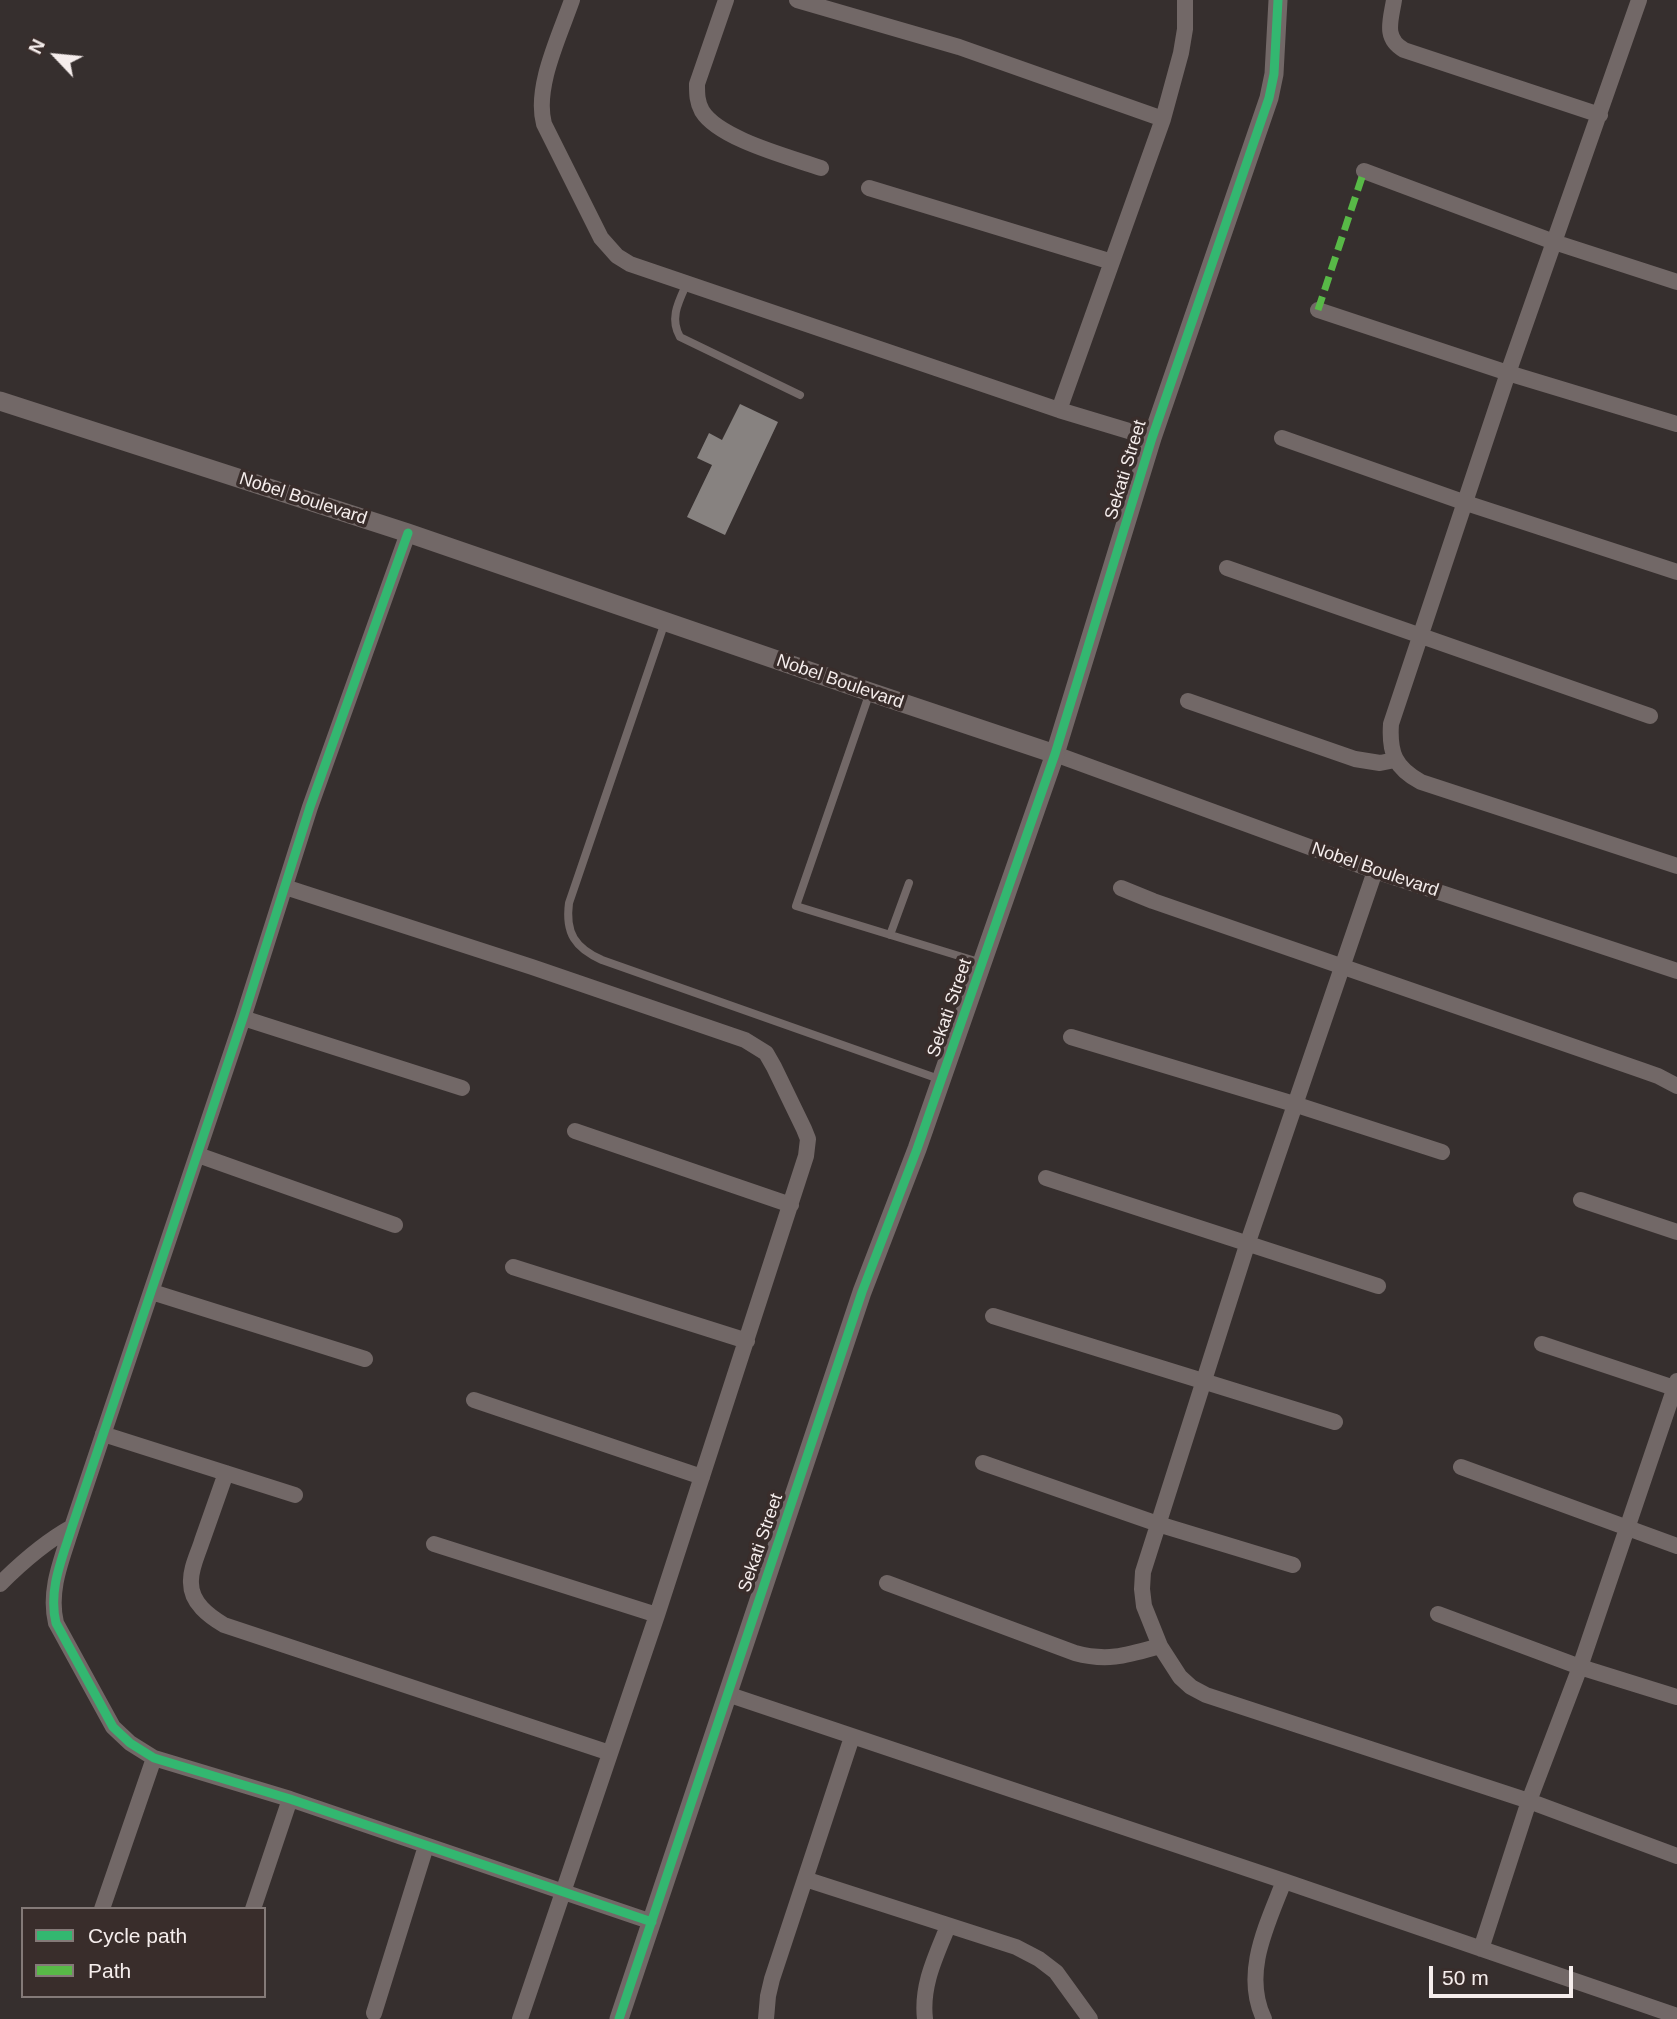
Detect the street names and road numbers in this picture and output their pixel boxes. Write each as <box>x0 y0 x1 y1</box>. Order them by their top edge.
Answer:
street label: Sekati Street <box>1101 418 1151 522</box>
street label: Nobel Boulevard <box>236 468 370 530</box>
street label: Nobel Boulevard <box>774 650 906 714</box>
street label: Nobel Boulevard <box>1309 838 1441 902</box>
street label: Sekati Street <box>923 956 977 1060</box>
street label: Sekati Street <box>734 1491 788 1595</box>

